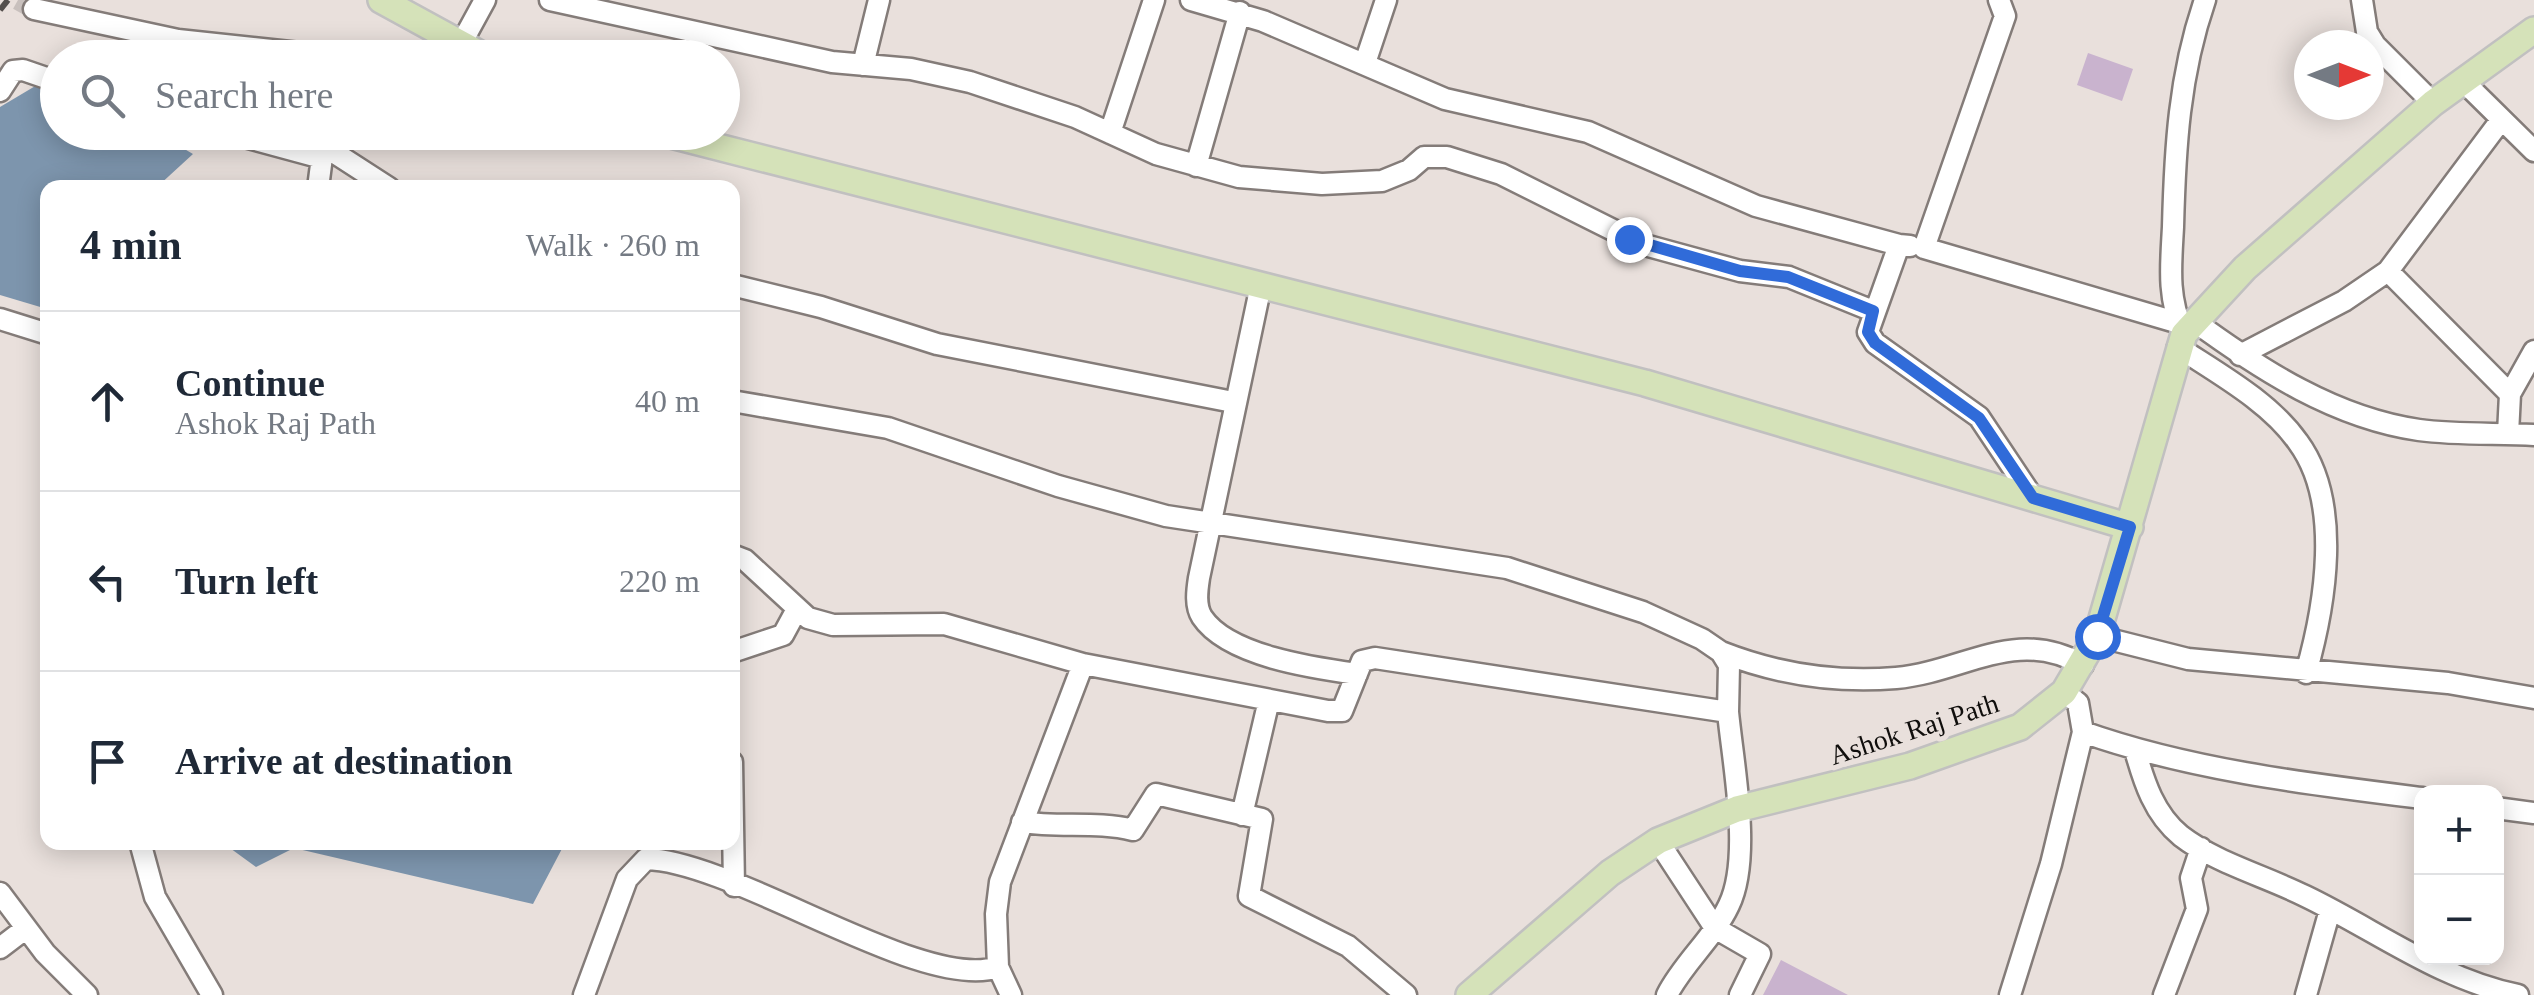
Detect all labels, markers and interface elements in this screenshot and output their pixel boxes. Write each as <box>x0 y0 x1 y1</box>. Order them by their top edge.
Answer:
north arrow <box>2294 30 2384 120</box>
search box <box>40 40 740 150</box>
icon: search <box>75 68 130 123</box>
text: Search here <box>155 74 333 116</box>
route end <box>1607 217 1653 263</box>
text: 4 min <box>80 222 182 268</box>
text: Walk · 260 m <box>526 227 700 263</box>
text: Continue <box>175 362 325 404</box>
icon: ahead <box>80 374 135 429</box>
text: 40 m <box>635 383 700 419</box>
text: Ashok Raj Path <box>175 405 376 441</box>
icon: left <box>80 554 135 609</box>
text: Turn left <box>175 560 318 602</box>
text: 220 m <box>619 563 700 599</box>
route start <box>2075 614 2121 660</box>
street label: Ashok Raj Path <box>1826 687 2002 771</box>
icon: arrive <box>80 734 135 789</box>
text: Arrive at destination <box>175 740 513 782</box>
map controls <box>2414 785 2504 965</box>
button: + <box>2414 785 2504 875</box>
button: − <box>2414 875 2504 965</box>

